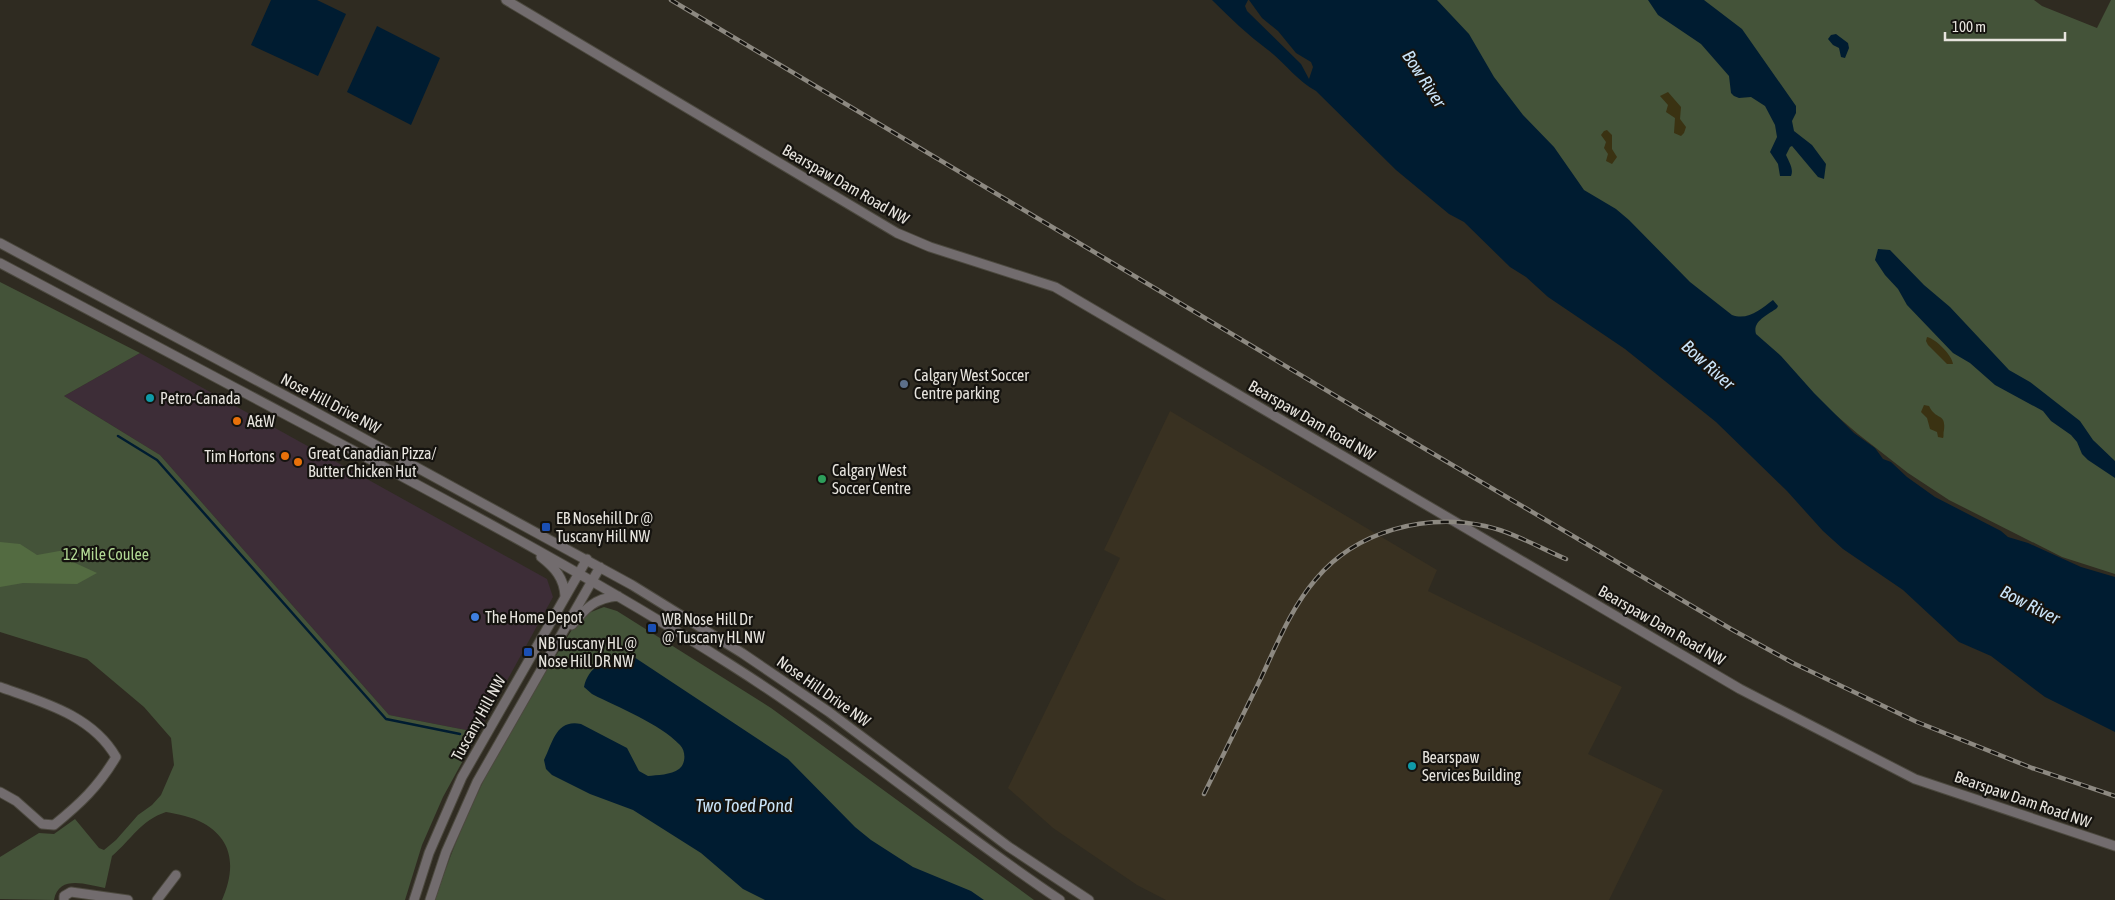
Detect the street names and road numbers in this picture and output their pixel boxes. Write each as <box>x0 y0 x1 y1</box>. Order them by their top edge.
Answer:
street label: Bearspaw Dam Road NW <box>779 140 913 229</box>
street label: Nose Hill Drive NW <box>278 369 384 437</box>
street label: Bearspaw Dam Road NW <box>1245 376 1379 465</box>
street label: Bearspaw Dam Road NW <box>1595 581 1729 670</box>
street label: Nose Hill Drive NW <box>774 652 875 730</box>
street label: Tuscany Hill NW <box>447 672 510 764</box>
street label: Bearspaw Dam Road NW <box>1952 767 2094 832</box>

